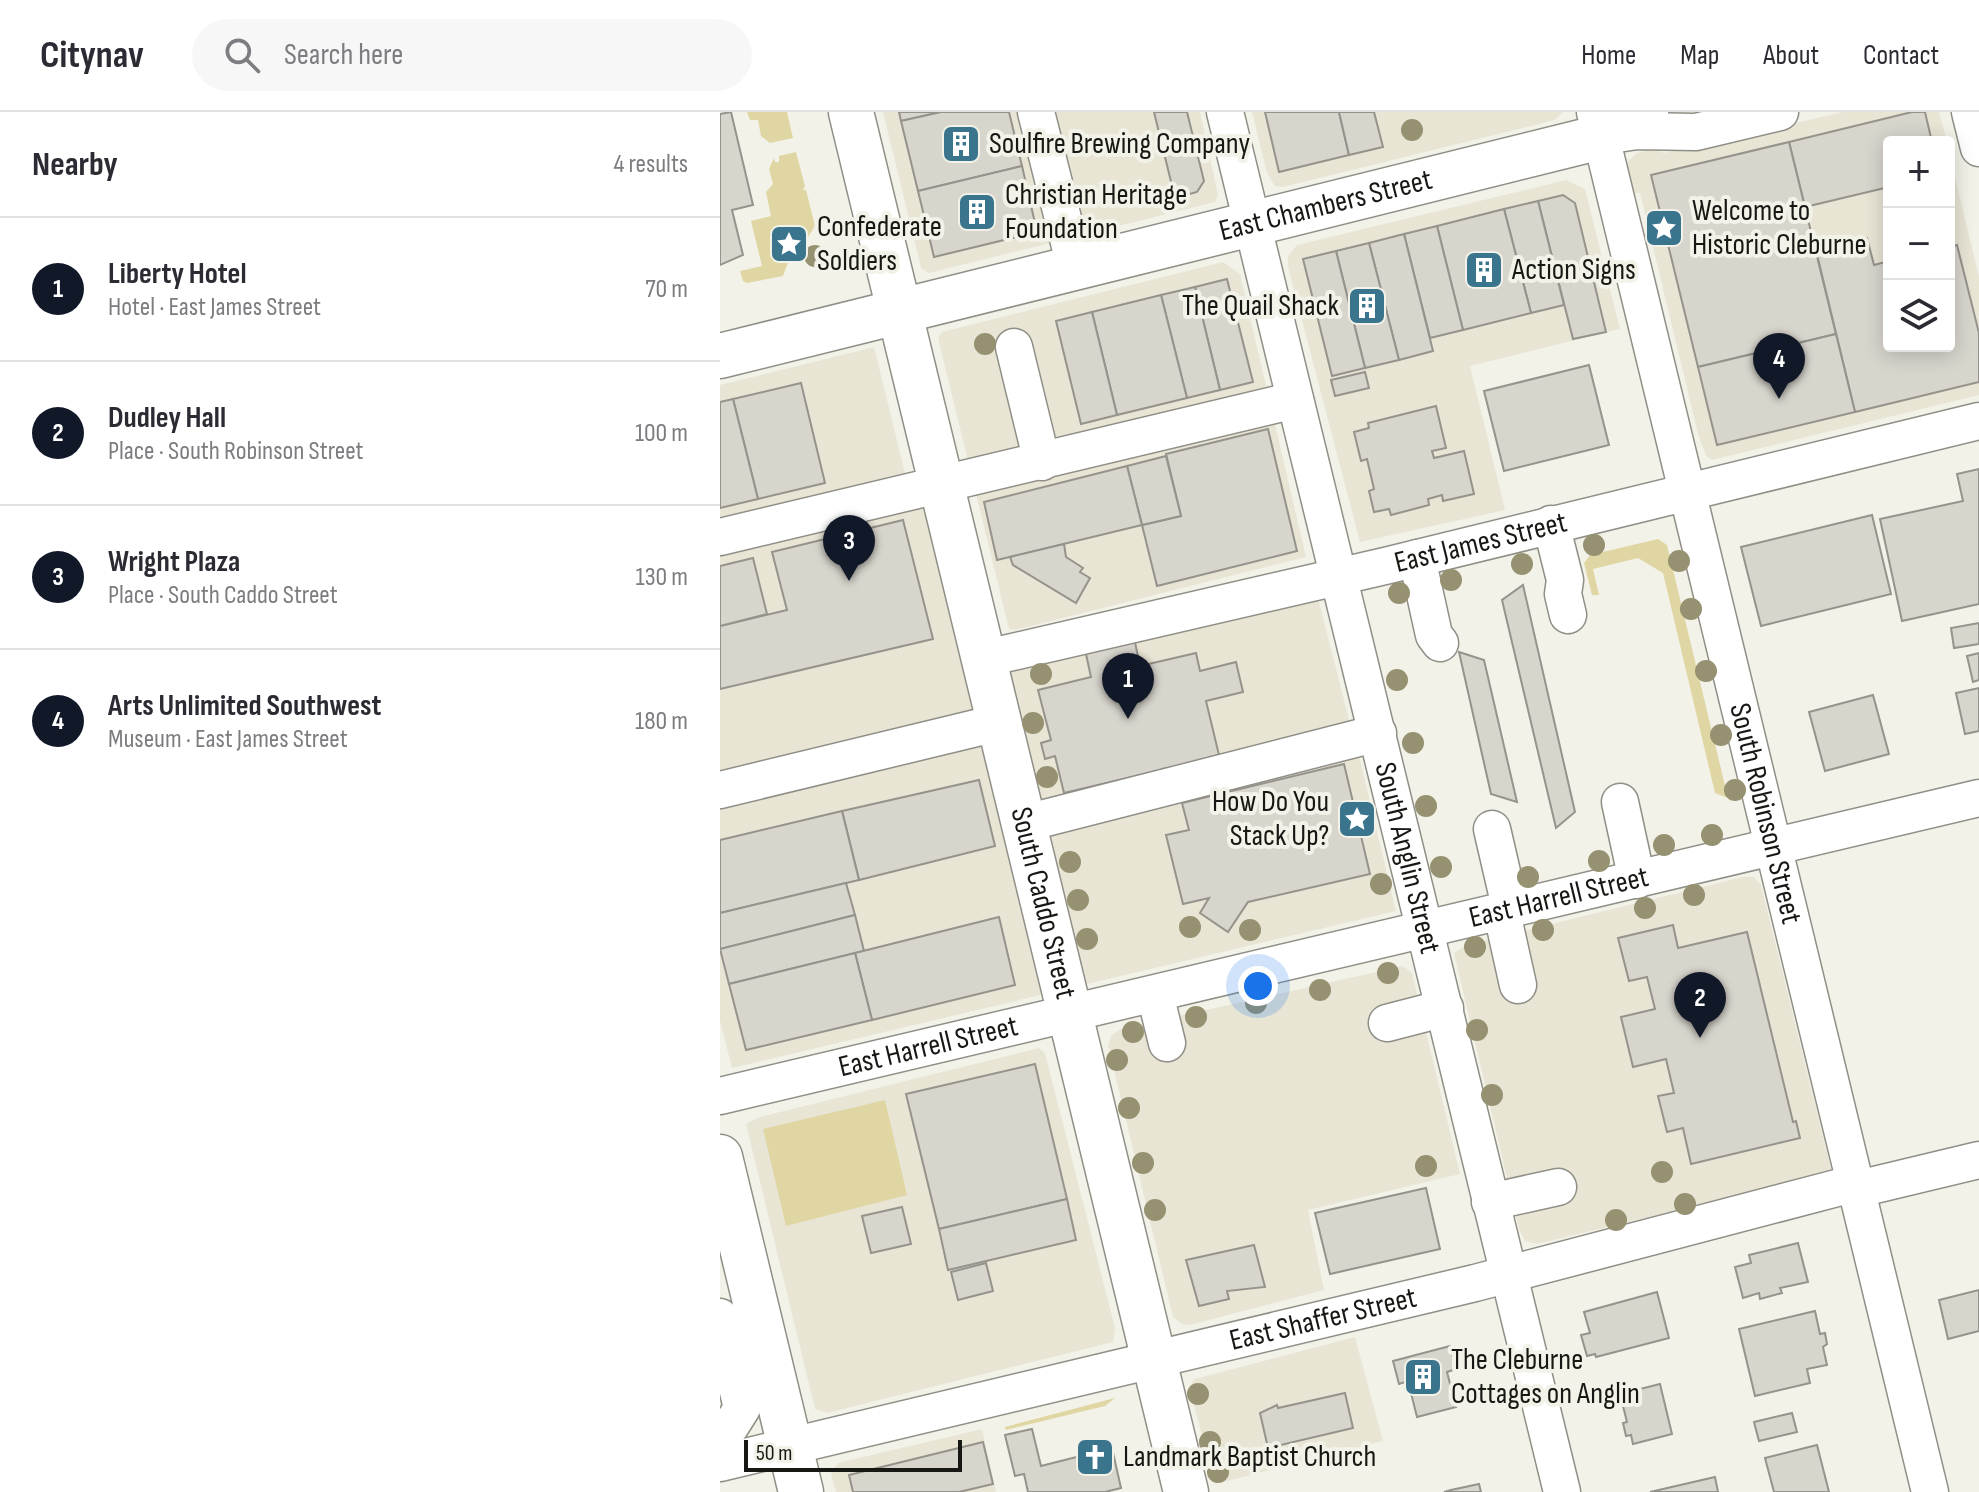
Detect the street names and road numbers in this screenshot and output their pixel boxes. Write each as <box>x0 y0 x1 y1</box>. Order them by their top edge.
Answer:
street label: East Chambers Street <box>1215 162 1436 249</box>
street label: East James Street <box>1391 504 1570 581</box>
street label: South Robinson Street <box>1721 700 1809 928</box>
street label: South Anglin Street <box>1366 759 1448 957</box>
street label: South Caddo Street <box>1002 804 1084 1002</box>
street label: East Harrell Street <box>1466 859 1652 936</box>
street label: East Harrell Street <box>835 1008 1022 1085</box>
street label: East Shaffer Street <box>1226 1280 1420 1359</box>

